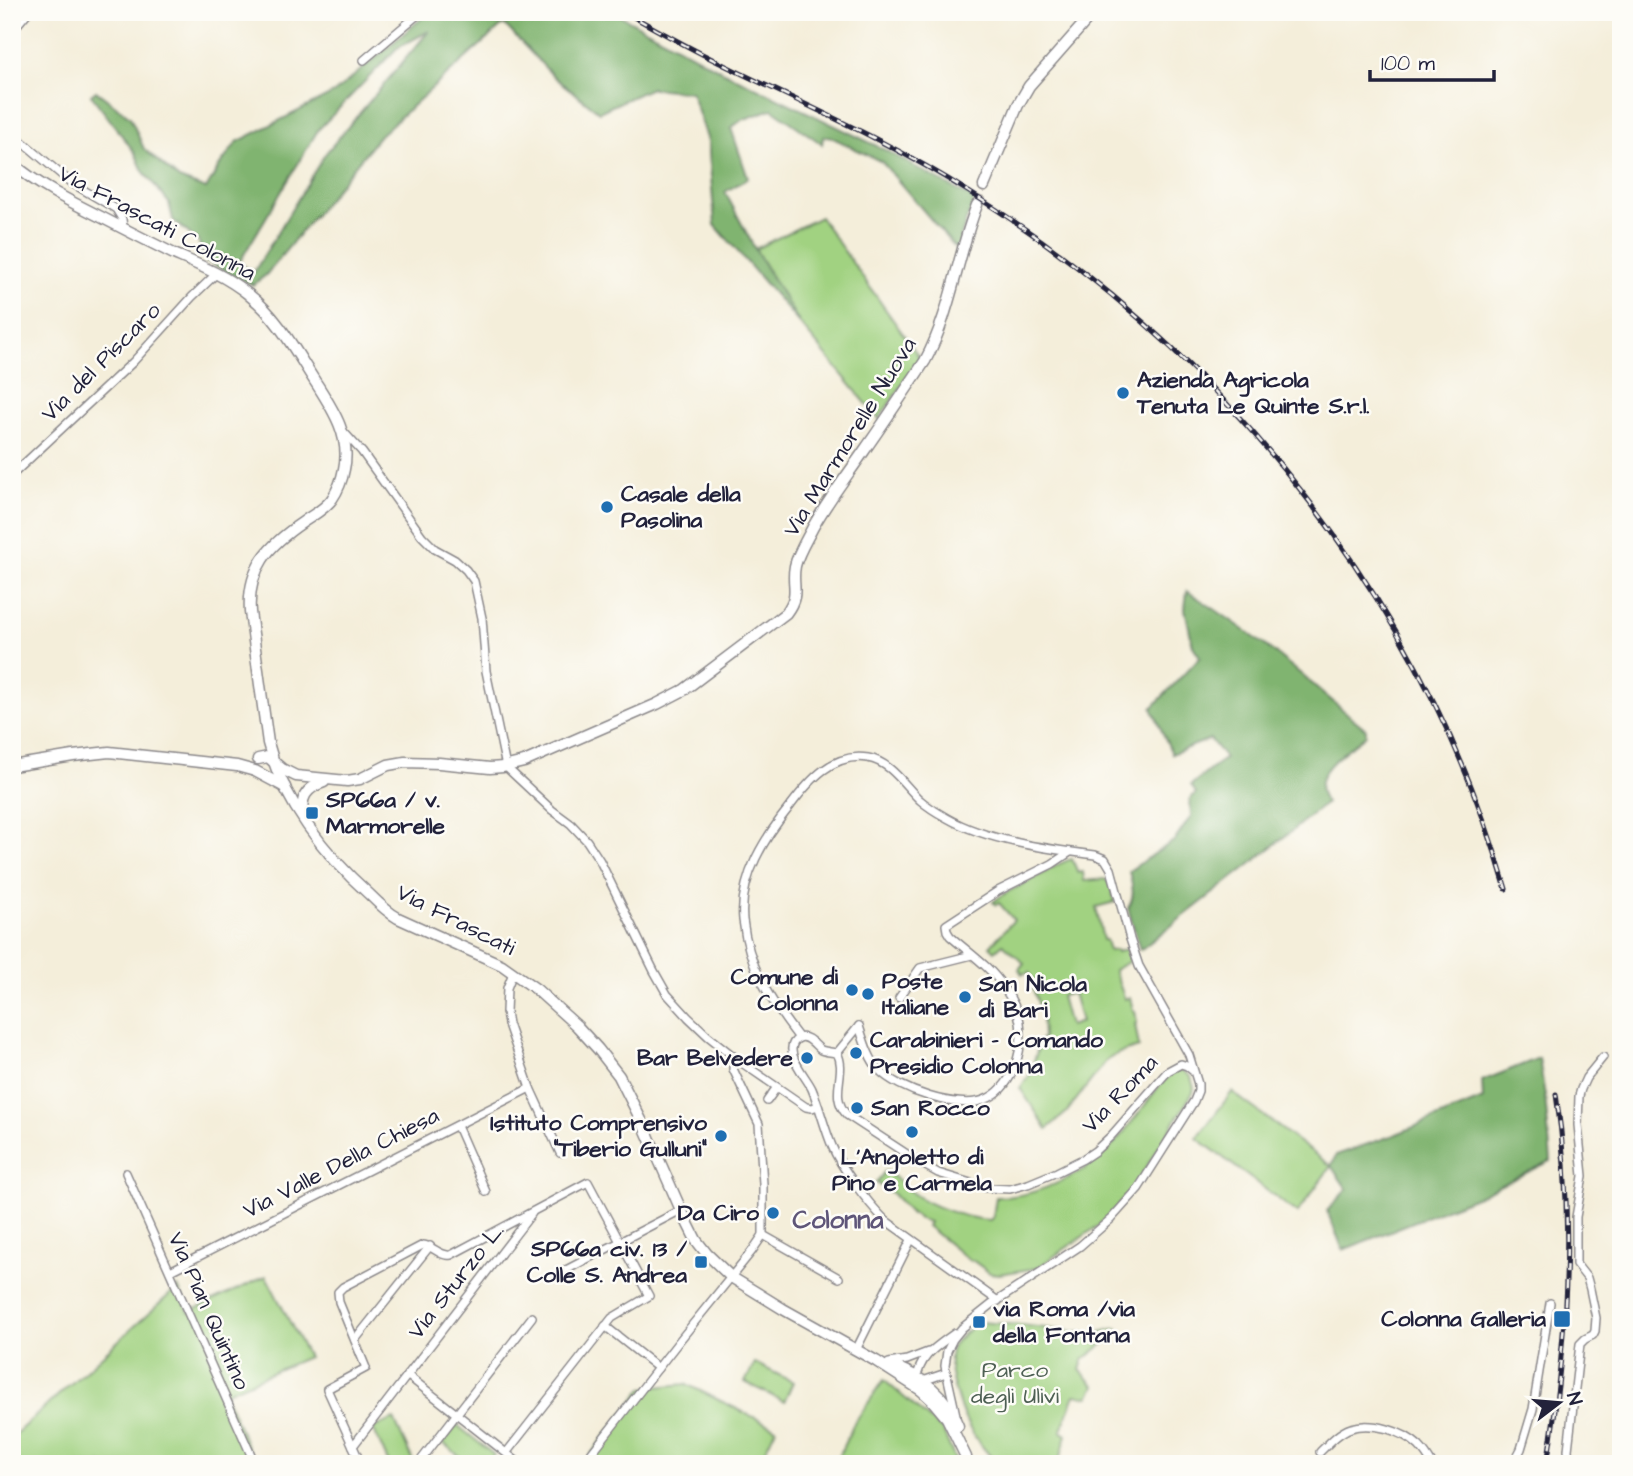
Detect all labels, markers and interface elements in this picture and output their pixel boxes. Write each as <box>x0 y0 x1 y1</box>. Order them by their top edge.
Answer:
scale bar <box>1370 38 1495 82</box>
text: 100 m <box>1381 49 1436 78</box>
street label: Via Frascati Colonna <box>53 157 262 289</box>
street label: Via del Piscaro <box>34 295 168 429</box>
street label: Via Marmorelle Nuova <box>776 331 925 543</box>
place label: Azienda Agricola Tenuta Le Quinte S.r.l. <box>1136 364 1370 422</box>
marker: Azienda Agricola Tenuta Le Quinte S.r.l. <box>1115 385 1131 401</box>
place label: Casale della Pasolina <box>621 478 741 536</box>
marker: Casale della Pasolina <box>599 499 615 515</box>
place label: SP66a / v. Marmorelle <box>325 784 446 842</box>
marker: SP66a / v. Marmorelle <box>304 805 320 821</box>
street label: Via Frascati <box>391 876 522 964</box>
place label: Comune di Colonna <box>731 961 839 1019</box>
place label: Poste Italiane <box>882 965 950 1023</box>
place label: San Nicola di Bari <box>978 968 1087 1026</box>
marker: Comune di Colonna <box>844 982 860 998</box>
marker: Poste Italiane <box>860 986 876 1002</box>
marker: San Nicola di Bari <box>957 989 973 1005</box>
place label: Carabinieri - Comando Presidio Colonna <box>870 1024 1103 1082</box>
place label: Bar Belvedere <box>637 1042 794 1074</box>
marker: Carabinieri - Comando Presidio Colonna <box>848 1045 864 1061</box>
street label: Via Roma <box>1075 1048 1166 1140</box>
marker: Bar Belvedere <box>799 1050 815 1066</box>
place label: San Rocco <box>870 1092 990 1124</box>
street label: Via Valle Della Chiesa <box>237 1100 445 1226</box>
marker: San Rocco <box>849 1100 865 1116</box>
place label: Istituto Comprensivo "Tiberio Gulluni" <box>490 1107 708 1165</box>
marker: L'Angoletto di Pino e Carmela <box>904 1124 920 1140</box>
marker: Istituto Comprensivo "Tiberio Gulluni" <box>713 1128 729 1144</box>
place label: L'Angoletto di Pino e Carmela <box>832 1141 992 1199</box>
place label: Da Ciro <box>678 1197 759 1229</box>
district label: Colonna <box>793 1202 884 1238</box>
marker: Da Ciro <box>765 1205 781 1221</box>
street label: Via Sturzo L. <box>400 1216 512 1346</box>
street label: Via Pian Quintino <box>160 1227 258 1395</box>
place label: SP66a civ. 13 / Colle S. Andrea <box>527 1233 688 1291</box>
marker: SP66a civ. 13 / Colle S. Andrea <box>693 1254 709 1270</box>
place label: via Roma /via della Fontana <box>992 1293 1135 1351</box>
place label: Colonna Galleria <box>1381 1303 1546 1335</box>
marker: Colonna Galleria <box>1552 1309 1572 1329</box>
marker: via Roma /via della Fontana <box>971 1314 987 1330</box>
park label: Parco degli Ulivi <box>971 1354 1059 1413</box>
north arrow <box>1524 1368 1594 1438</box>
text: N <box>1559 1389 1589 1408</box>

